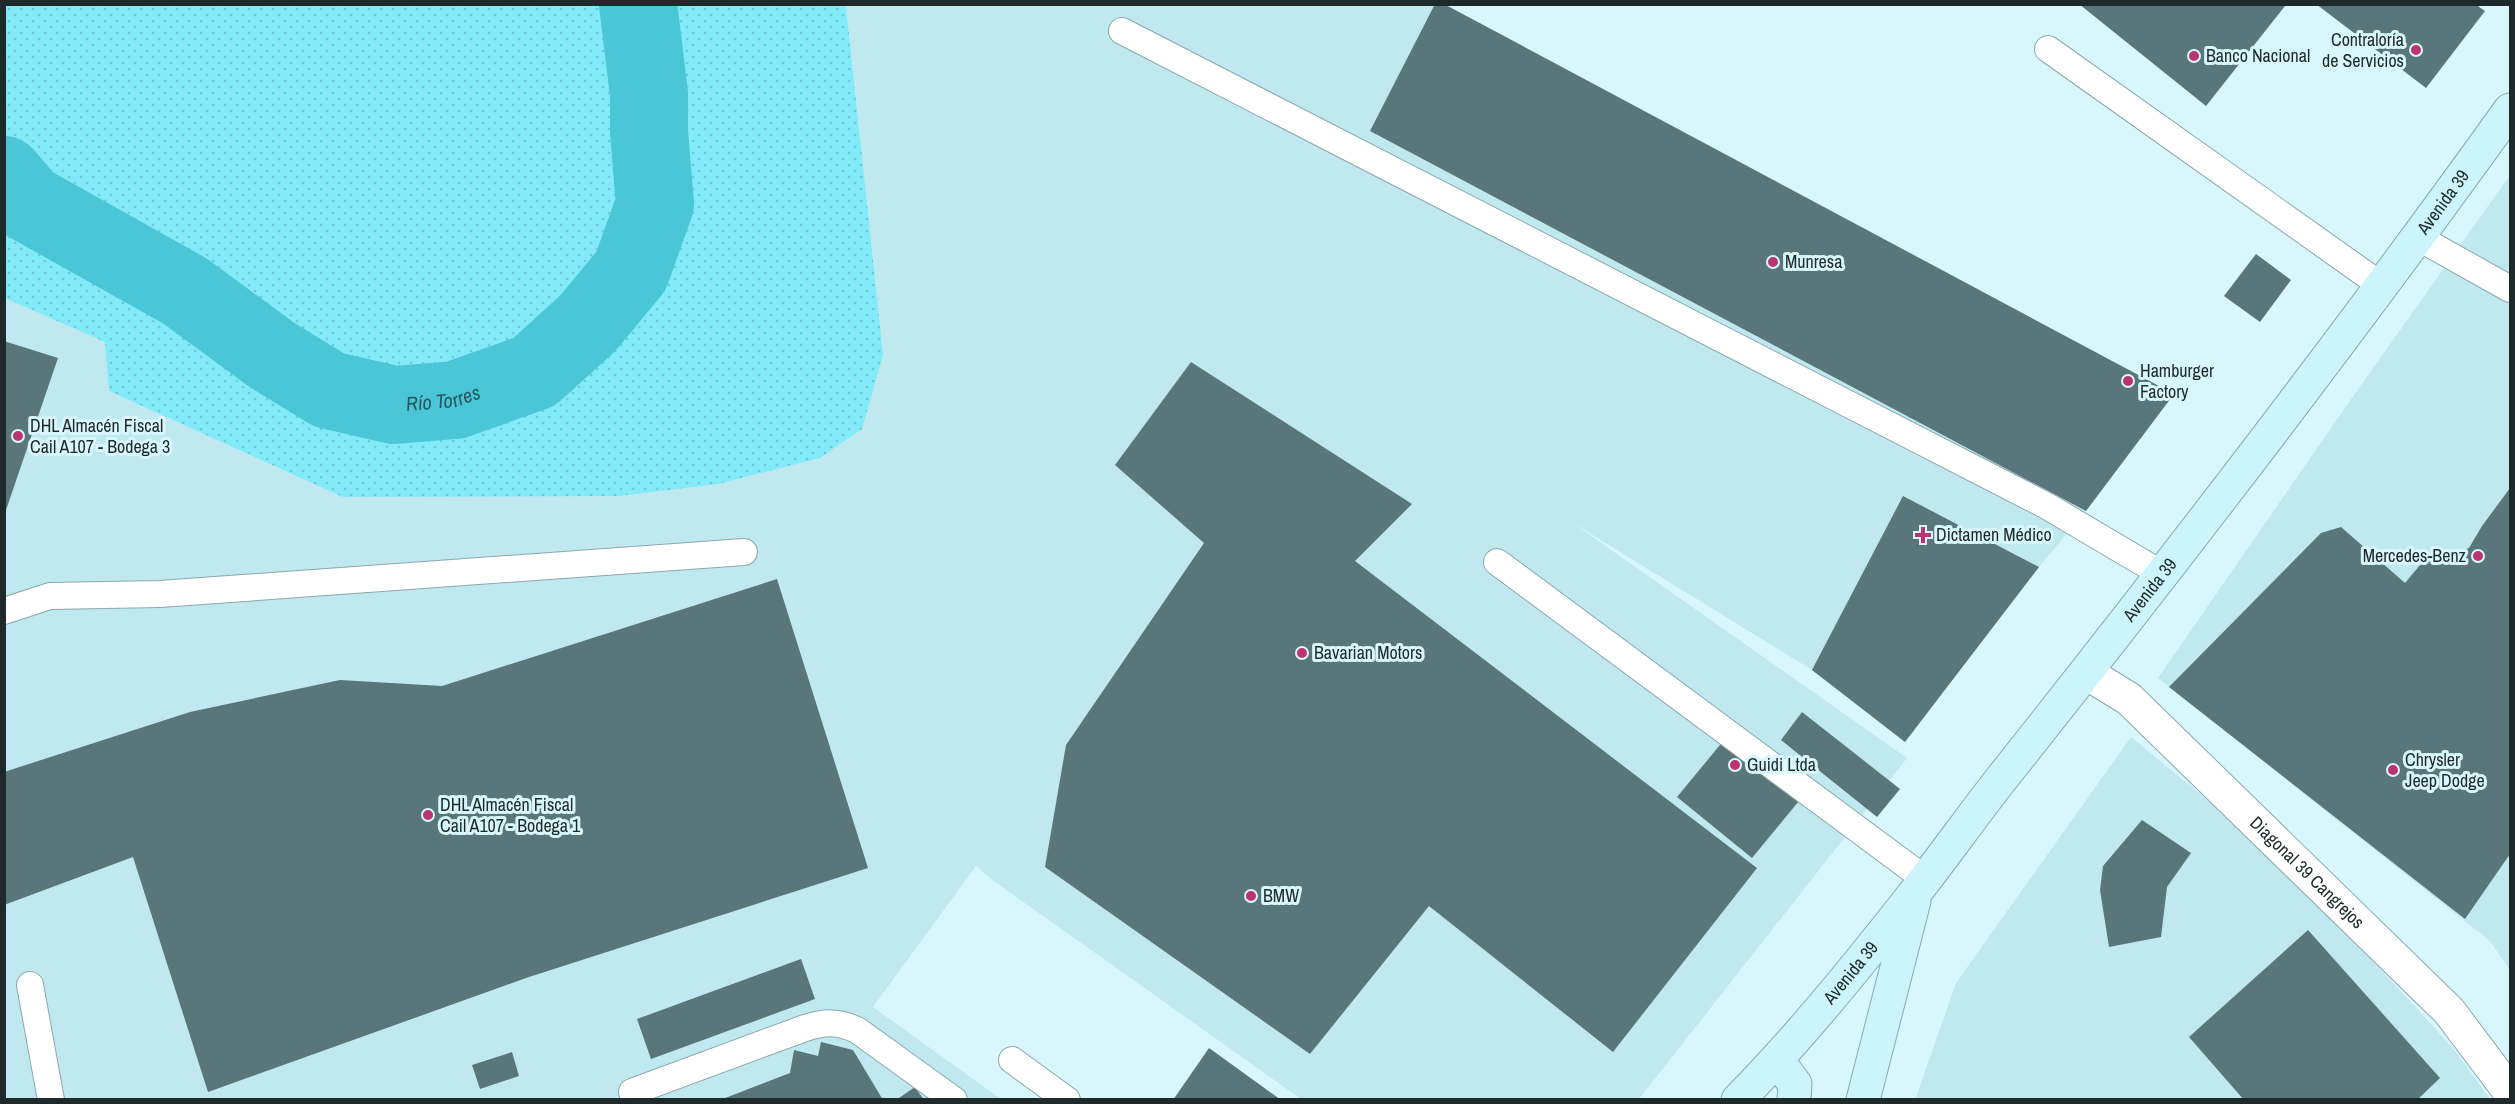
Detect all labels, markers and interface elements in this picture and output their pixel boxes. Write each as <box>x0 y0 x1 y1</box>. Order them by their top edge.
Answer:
place label: Contraloría de Servicios <box>2322 27 2404 73</box>
place label: Banco Nacional <box>2206 43 2310 68</box>
marker: Contraloría de Servicios <box>2409 43 2423 57</box>
marker: Banco Nacional <box>2187 49 2201 63</box>
street label: Avenida 39 <box>2410 165 2475 240</box>
place label: Munresa <box>1785 249 1842 274</box>
marker: Munresa <box>1766 255 1780 269</box>
place label: Hamburger Factory <box>2140 358 2214 404</box>
marker: Hamburger Factory <box>2121 374 2135 388</box>
water label: Río Torres <box>405 378 484 417</box>
place label: DHL Almacén Fiscal Cail A107 - Bodega 3 <box>30 413 170 459</box>
marker: DHL Almacén Fiscal Cail A107 - Bodega 3 <box>11 429 25 443</box>
place label: Dictamen Médico <box>1936 522 2052 547</box>
marker: Dictamen Médico <box>1914 526 1932 544</box>
place label: Mercedes-Benz <box>2363 543 2466 568</box>
marker: Mercedes-Benz <box>2471 549 2485 563</box>
street label: Avenida 39 <box>2116 553 2182 627</box>
place label: Bavarian Motors <box>1314 640 1422 665</box>
marker: Bavarian Motors <box>1295 646 1309 660</box>
place label: Chrysler Jeep Dodge <box>2405 747 2485 793</box>
place label: Guidi Ltda <box>1747 752 1816 777</box>
marker: Guidi Ltda <box>1728 758 1742 772</box>
marker: Chrysler Jeep Dodge <box>2386 763 2400 777</box>
place label: DHL Almacén Fiscal Cail A107 - Bodega 1 <box>440 792 581 838</box>
marker: DHL Almacén Fiscal Cail A107 - Bodega 1 <box>421 808 435 822</box>
street label: Diagonal 39 Cangrejos <box>2245 810 2370 934</box>
place label: BMW <box>1263 883 1299 908</box>
marker: BMW <box>1244 889 1258 903</box>
street label: Avenida 39 <box>1816 936 1884 1010</box>

